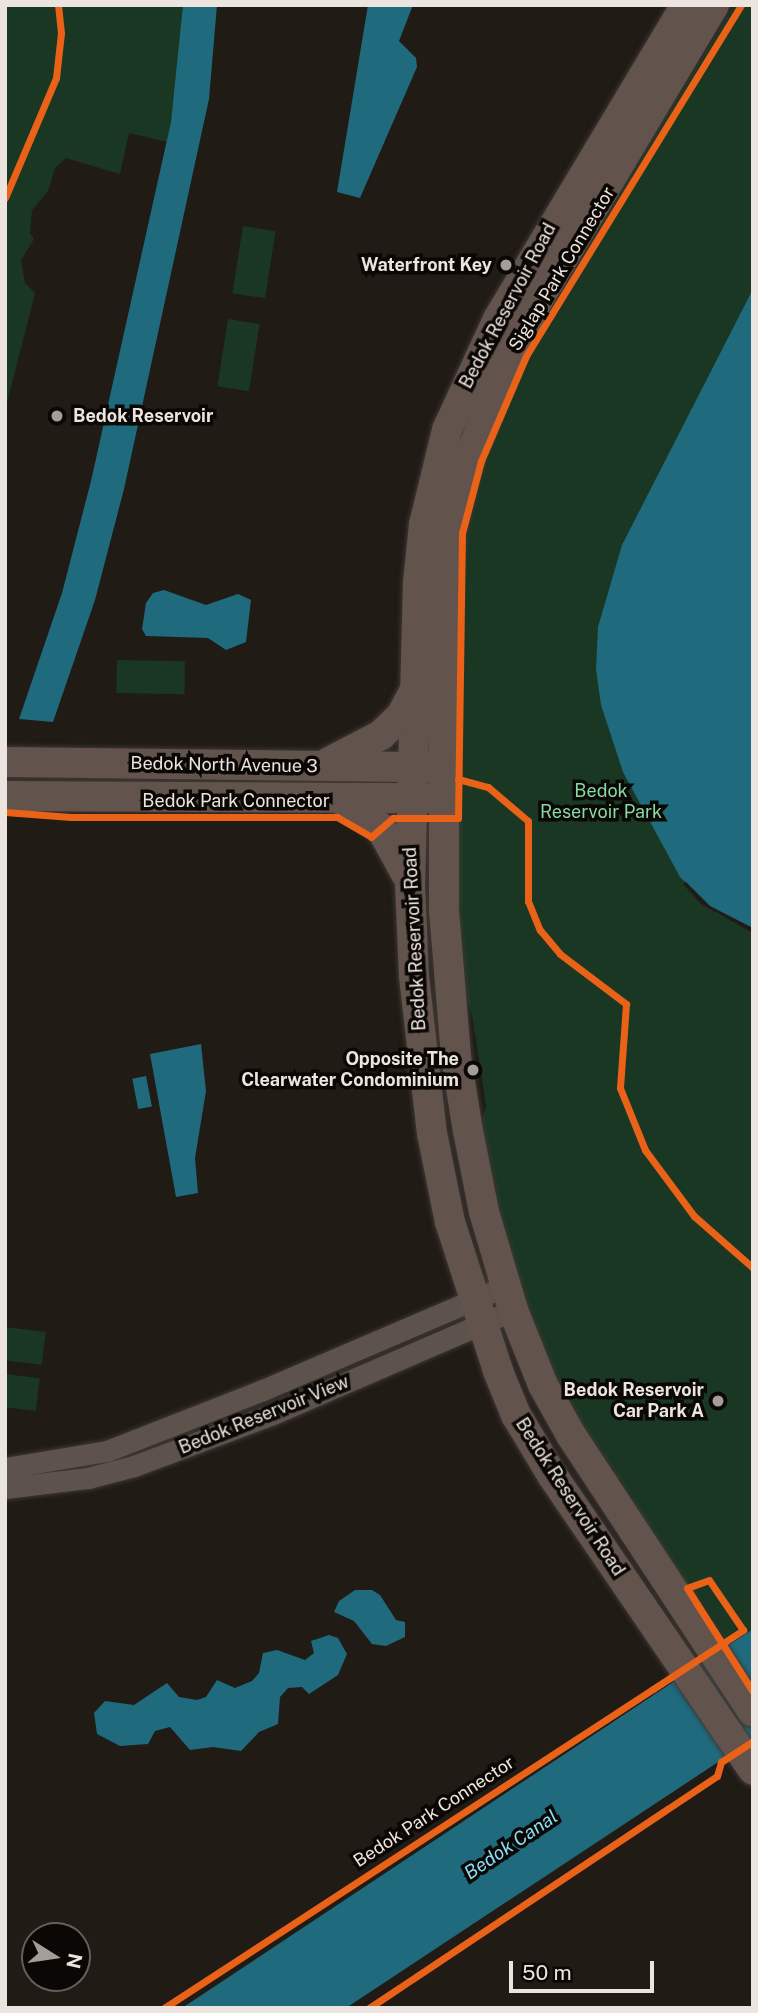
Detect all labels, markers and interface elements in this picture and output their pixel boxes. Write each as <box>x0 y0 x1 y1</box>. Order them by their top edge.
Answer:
street label: Siglap Park Connector <box>504 183 620 355</box>
street label: Bedok Reservoir Road <box>455 220 561 392</box>
place label: Waterfront Key <box>361 254 492 276</box>
marker: Waterfront Key <box>498 257 514 273</box>
place label: Bedok Reservoir <box>73 405 213 427</box>
marker: Bedok Reservoir <box>47 406 67 426</box>
street label: Bedok North Avenue 3 <box>130 753 318 777</box>
park label: Bedok Reservoir Park <box>540 781 662 824</box>
street label: Bedok Park Connector <box>142 790 330 812</box>
street label: Bedok Reservoir Road <box>399 847 431 1031</box>
place label: Opposite The Clearwater Condominium <box>241 1049 459 1092</box>
marker: Opposite The Clearwater Condominium <box>465 1062 481 1078</box>
street label: Bedok Reservoir View <box>176 1371 352 1459</box>
place label: Bedok Reservoir Car Park A <box>564 1380 704 1422</box>
marker: Bedok Reservoir Car Park A <box>710 1393 726 1409</box>
street label: Bedok Reservoir Road <box>511 1414 629 1580</box>
street label: Bedok Park Connector <box>350 1752 518 1872</box>
water label: Bedok Canal <box>460 1805 562 1885</box>
north arrow <box>21 1922 91 1992</box>
scale bar <box>513 1946 658 1990</box>
text: N <box>62 1951 87 1970</box>
text: 50 m <box>522 1960 572 1985</box>

